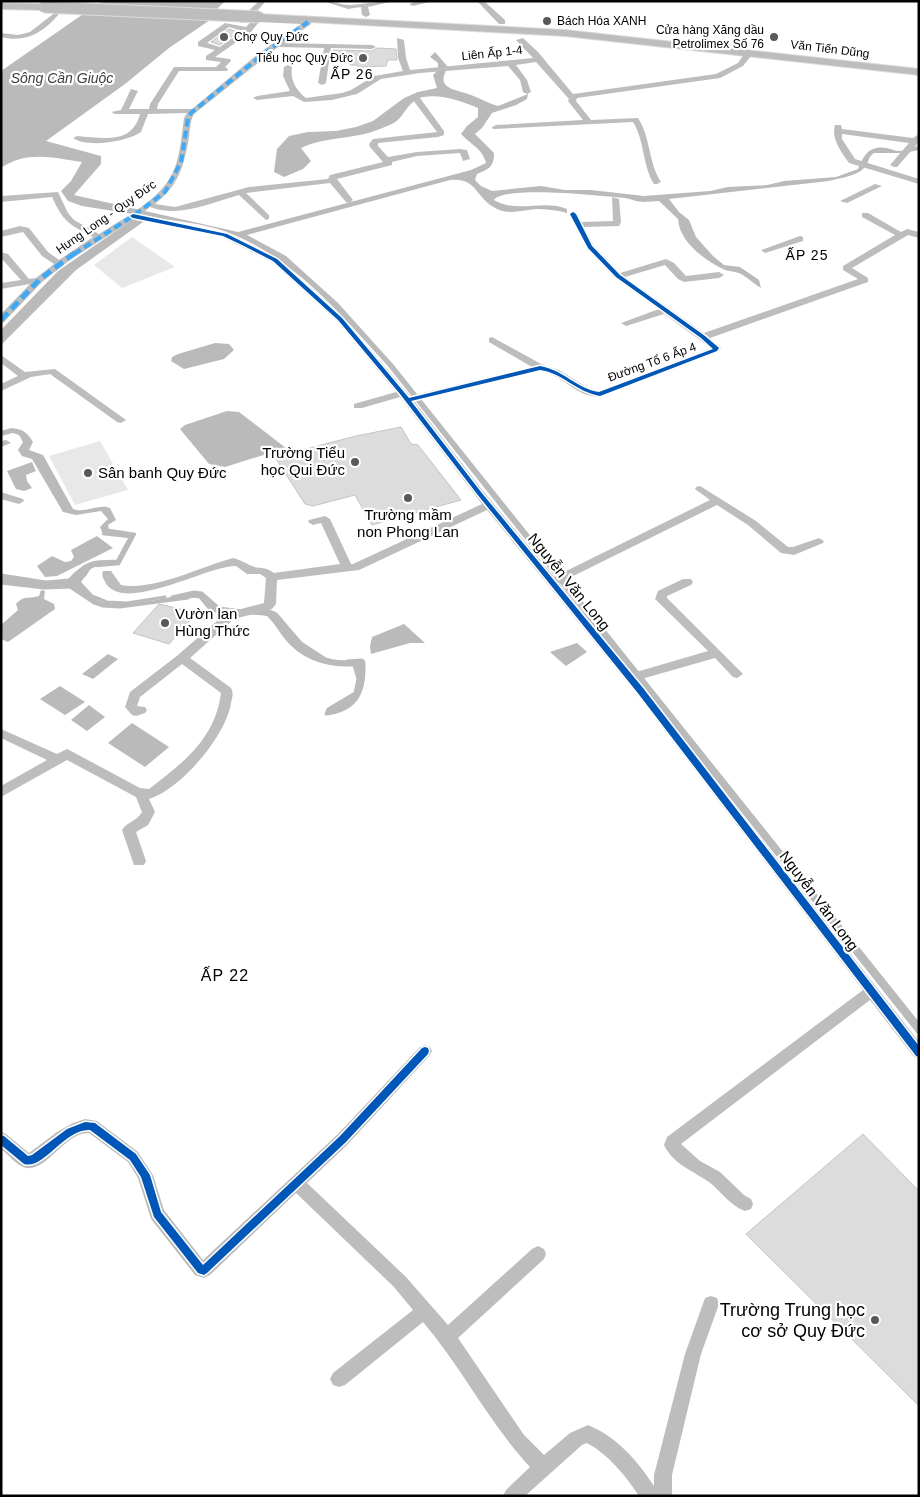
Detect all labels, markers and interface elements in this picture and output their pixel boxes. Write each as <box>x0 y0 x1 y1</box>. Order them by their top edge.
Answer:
place label: Bách Hóa XANH <box>557 14 646 28</box>
marker: Bách Hóa XANH <box>541 15 553 27</box>
place label: Cửa hàng Xăng dầu Petrolimex Số 76 <box>656 23 764 51</box>
place label: Chợ Quy Đức <box>234 30 309 44</box>
marker: Chợ Quy Đức <box>218 31 230 43</box>
marker: Cửa hàng Xăng dầu Petrolimex Số 76 <box>768 31 780 43</box>
street label: Văn Tiến Dũng <box>790 37 870 61</box>
street label: Liên Ấp 1-4 <box>461 42 524 63</box>
place label: Tiểu học Quy Đức <box>256 51 353 65</box>
marker: Tiểu học Quy Đức <box>357 52 369 64</box>
district label: ẤP 26 <box>331 66 373 82</box>
water label: Sông Cần Giuộc <box>11 70 113 86</box>
street label: Hưng Long - Quy Đức <box>53 177 159 257</box>
district label: ẤP 25 <box>786 247 828 263</box>
street label: Đường Tổ 6 Ấp 4 <box>606 338 698 384</box>
place label: Trường Tiểu học Qui Đức <box>261 444 345 478</box>
marker: Trường Tiểu học Qui Đức <box>349 456 361 468</box>
place label: Sân banh Quy Đức <box>98 464 227 481</box>
marker: Sân banh Quy Đức <box>82 467 94 479</box>
marker: Trường mầm non Phong Lan <box>402 492 414 504</box>
place label: Trường mầm non Phong Lan <box>357 506 459 540</box>
street label: Nguyễn Văn Long <box>525 530 614 634</box>
place label: Vườn lan Hùng Thức <box>175 605 250 639</box>
marker: Vườn lan Hùng Thức <box>159 617 171 629</box>
street label: Nguyễn Văn Long <box>776 848 862 954</box>
district label: ẤP 22 <box>201 966 249 984</box>
place label: Trường Trung học cơ sở Quy Đức <box>720 1300 865 1341</box>
marker: Trường Trung học cơ sở Quy Đức <box>869 1314 881 1326</box>

